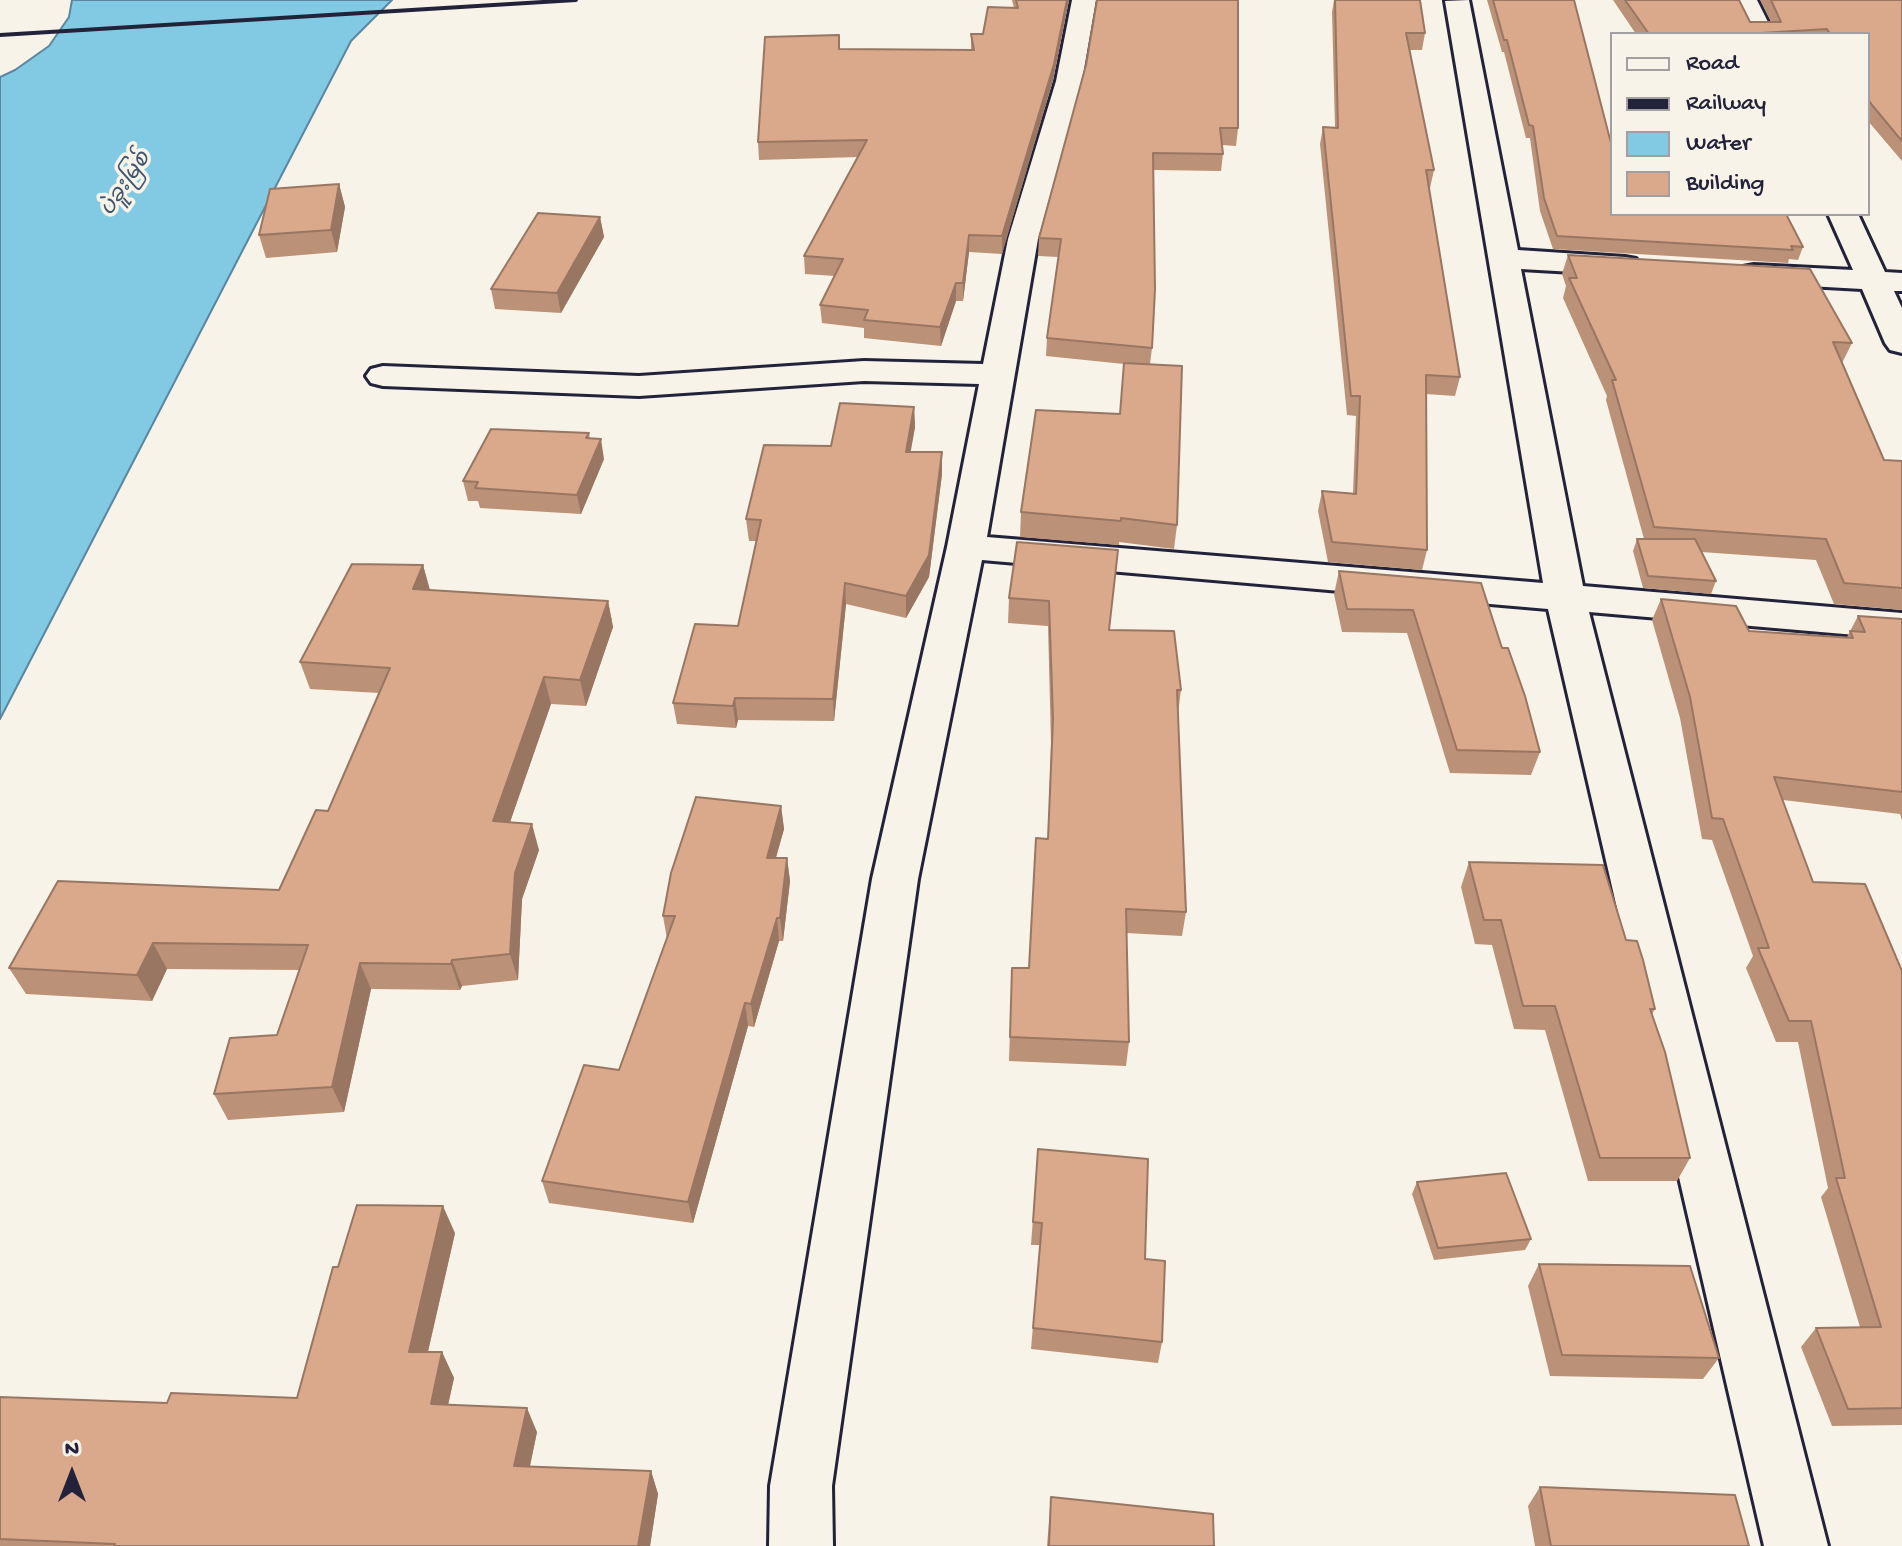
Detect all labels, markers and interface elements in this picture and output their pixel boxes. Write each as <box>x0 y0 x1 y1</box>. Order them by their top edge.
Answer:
legend <box>1610 32 1870 216</box>
text: Road <box>1686 50 1738 79</box>
text: Railway <box>1686 90 1766 119</box>
text: Water <box>1686 130 1750 159</box>
water label: ပဲခူးမြစ် <box>96 148 158 222</box>
text: Building <box>1686 170 1764 199</box>
north arrow <box>32 1434 112 1514</box>
text: N <box>65 1437 79 1463</box>

